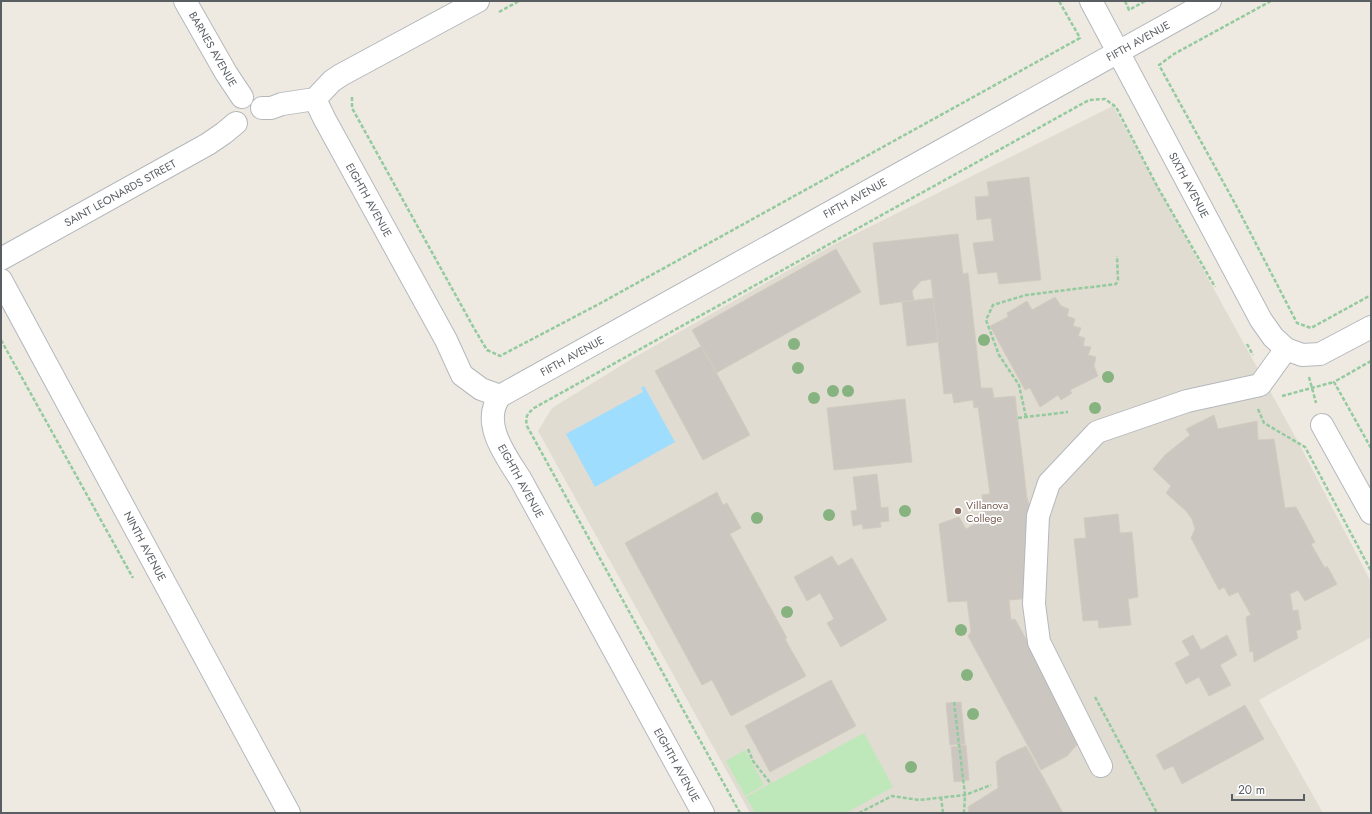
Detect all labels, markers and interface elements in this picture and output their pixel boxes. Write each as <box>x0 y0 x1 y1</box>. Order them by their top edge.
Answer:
street label: BARNES AVENUE <box>185 9 241 89</box>
street label: FIFTH AVENUE <box>1103 17 1173 65</box>
street label: SIXTH AVENUE <box>1165 149 1213 221</box>
street label: SAINT LEONARDS STREET <box>61 155 179 231</box>
street label: EIGHTH AVENUE <box>342 160 396 240</box>
street label: FIFTH AVENUE <box>820 174 890 222</box>
street label: FIFTH AVENUE <box>537 332 607 380</box>
street label: EIGHTH AVENUE <box>494 441 548 521</box>
place label: Villanova College <box>966 497 1008 526</box>
marker: Villanova College <box>953 506 963 516</box>
street label: NINTH AVENUE <box>120 508 170 584</box>
street label: EIGHTH AVENUE <box>650 725 704 805</box>
scale bar <box>1232 776 1304 802</box>
text: 20 m <box>1238 781 1265 799</box>

